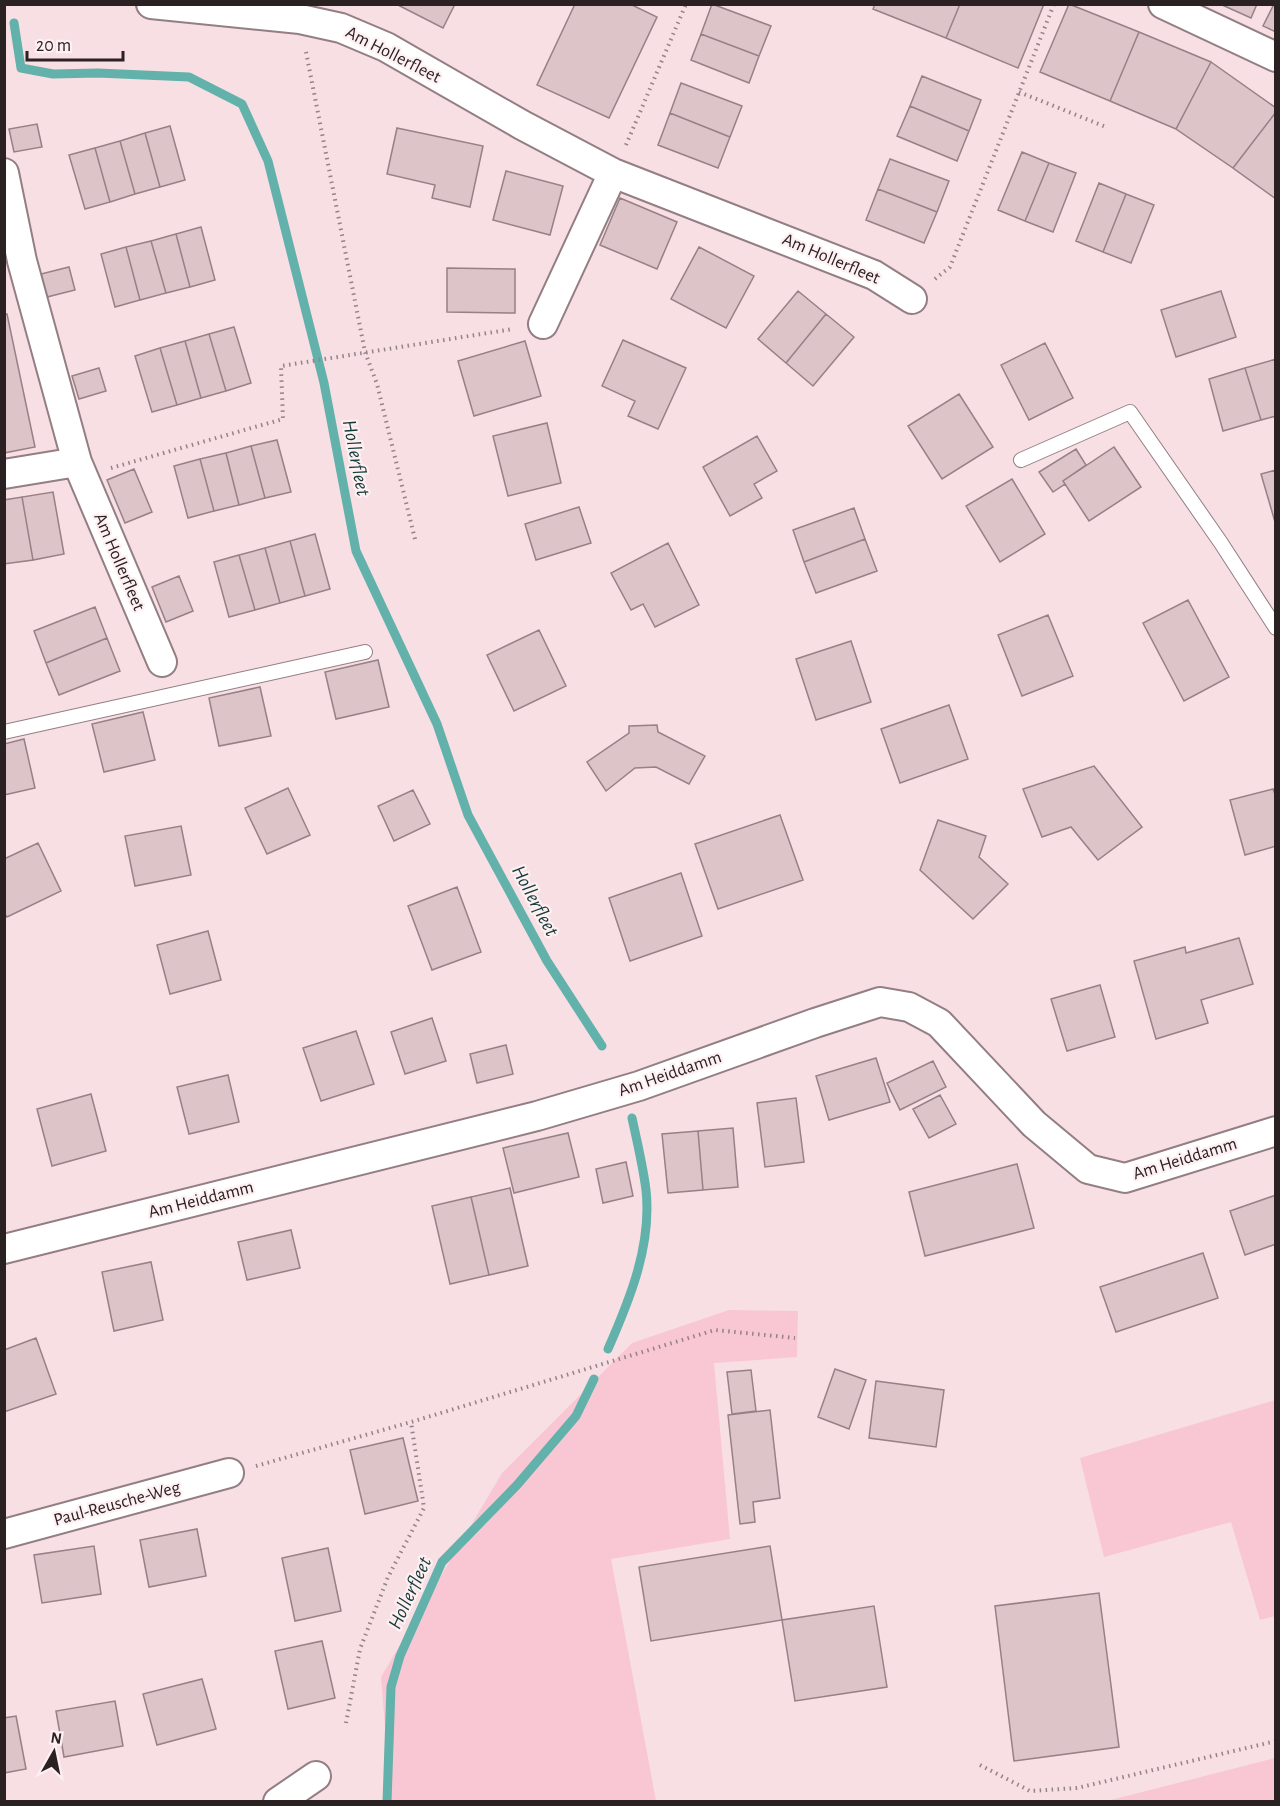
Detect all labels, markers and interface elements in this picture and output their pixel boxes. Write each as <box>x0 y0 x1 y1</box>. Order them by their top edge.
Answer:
street label: Am Hollerfleet <box>343 23 444 87</box>
scale bar <box>27 24 123 62</box>
text: 20 m <box>36 37 71 55</box>
street label: Am Hollerfleet <box>780 230 883 288</box>
water label: Hollerfleet <box>339 418 373 498</box>
street label: Am Hollerfleet <box>90 511 148 614</box>
water label: Hollerfleet <box>508 862 562 940</box>
street label: Am Heiddamm <box>616 1048 724 1100</box>
street label: Am Heiddamm <box>1131 1135 1239 1183</box>
street label: Am Heiddamm <box>147 1178 255 1222</box>
street label: Paul-Reusche-Weg <box>52 1478 182 1530</box>
water label: Hollerfleet <box>385 1553 436 1632</box>
north arrow <box>24 1722 84 1782</box>
text: N <box>49 1729 63 1747</box>

